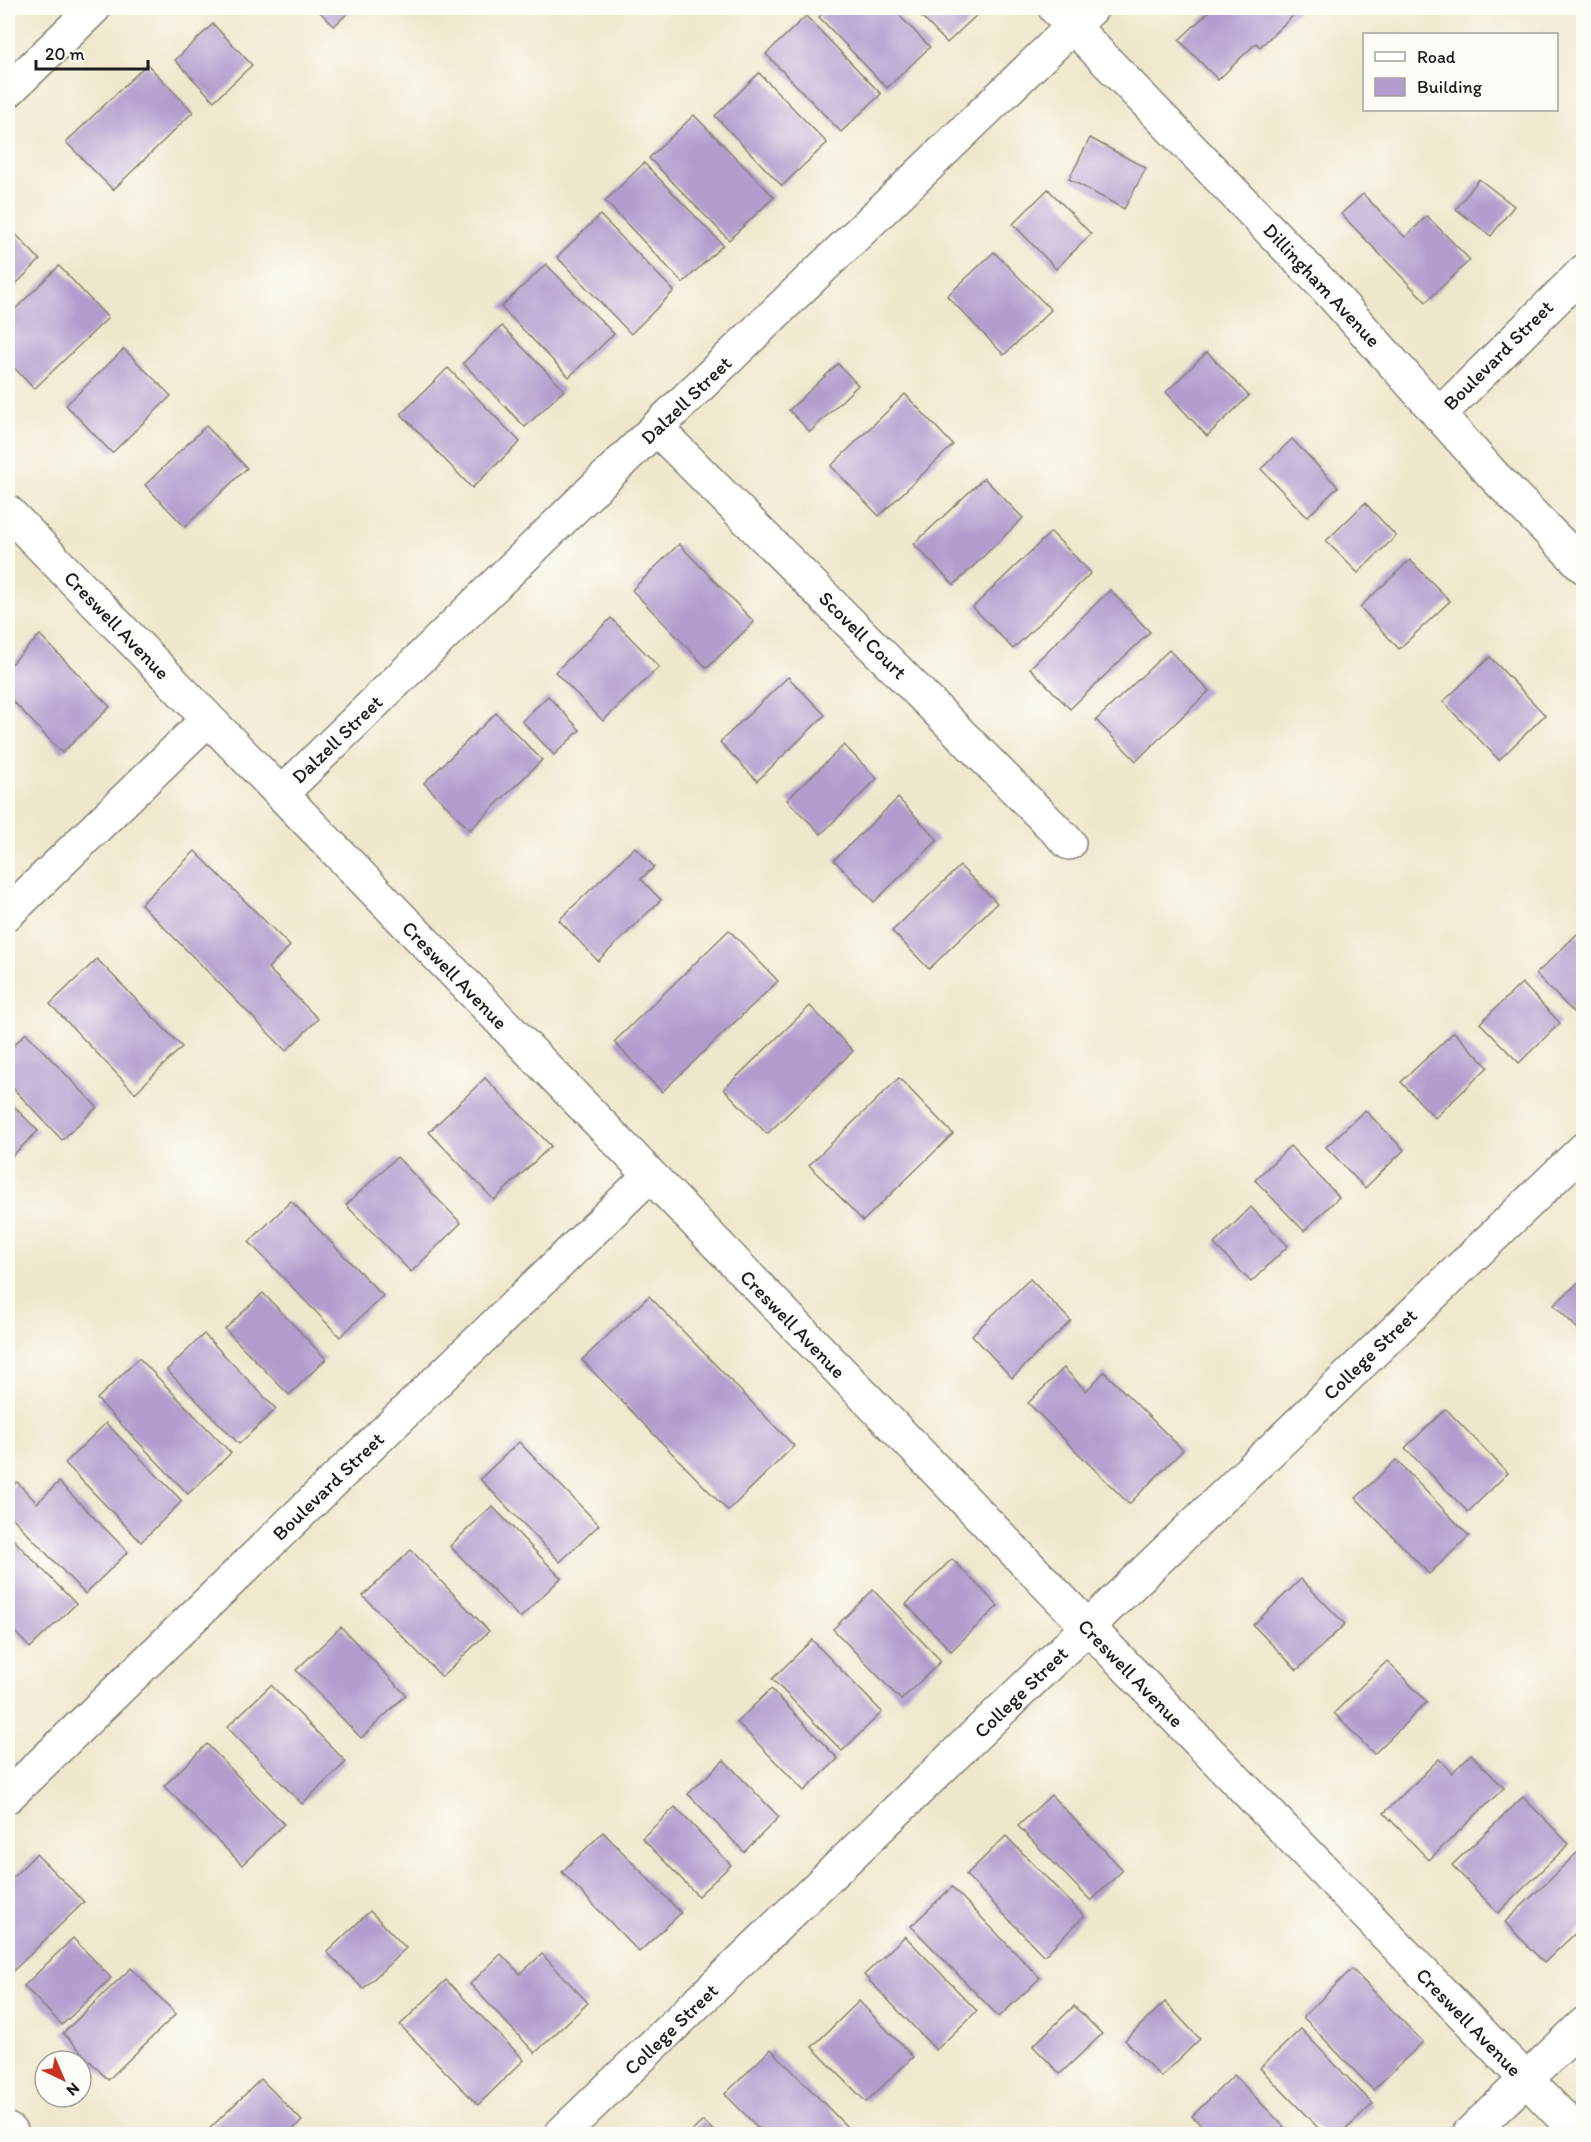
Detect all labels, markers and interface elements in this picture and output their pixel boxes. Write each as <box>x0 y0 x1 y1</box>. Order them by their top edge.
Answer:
scale bar <box>36 33 148 71</box>
legend <box>1363 33 1558 111</box>
text: 20 m <box>45 43 85 65</box>
text: Road <box>1417 46 1456 68</box>
text: Building <box>1417 76 1483 98</box>
street label: Dillingham Avenue <box>1258 218 1386 352</box>
street label: Boulevard Street <box>1438 295 1558 415</box>
street label: Dalzell Street <box>636 351 736 449</box>
street label: Creswell Avenue <box>59 566 175 684</box>
street label: Scovell Court <box>814 586 912 684</box>
street label: Dalzell Street <box>287 690 387 788</box>
street label: Creswell Avenue <box>397 916 513 1034</box>
street label: Creswell Avenue <box>735 1265 851 1383</box>
street label: College Street <box>1318 1303 1422 1405</box>
street label: Boulevard Street <box>267 1427 389 1545</box>
street label: Creswell Avenue <box>1073 1614 1189 1732</box>
street label: College Street <box>969 1641 1073 1743</box>
street label: Creswell Avenue <box>1411 1963 1527 2081</box>
street label: College Street <box>619 1978 723 2080</box>
north arrow <box>33 2049 93 2109</box>
text: N <box>63 2079 84 2100</box>

